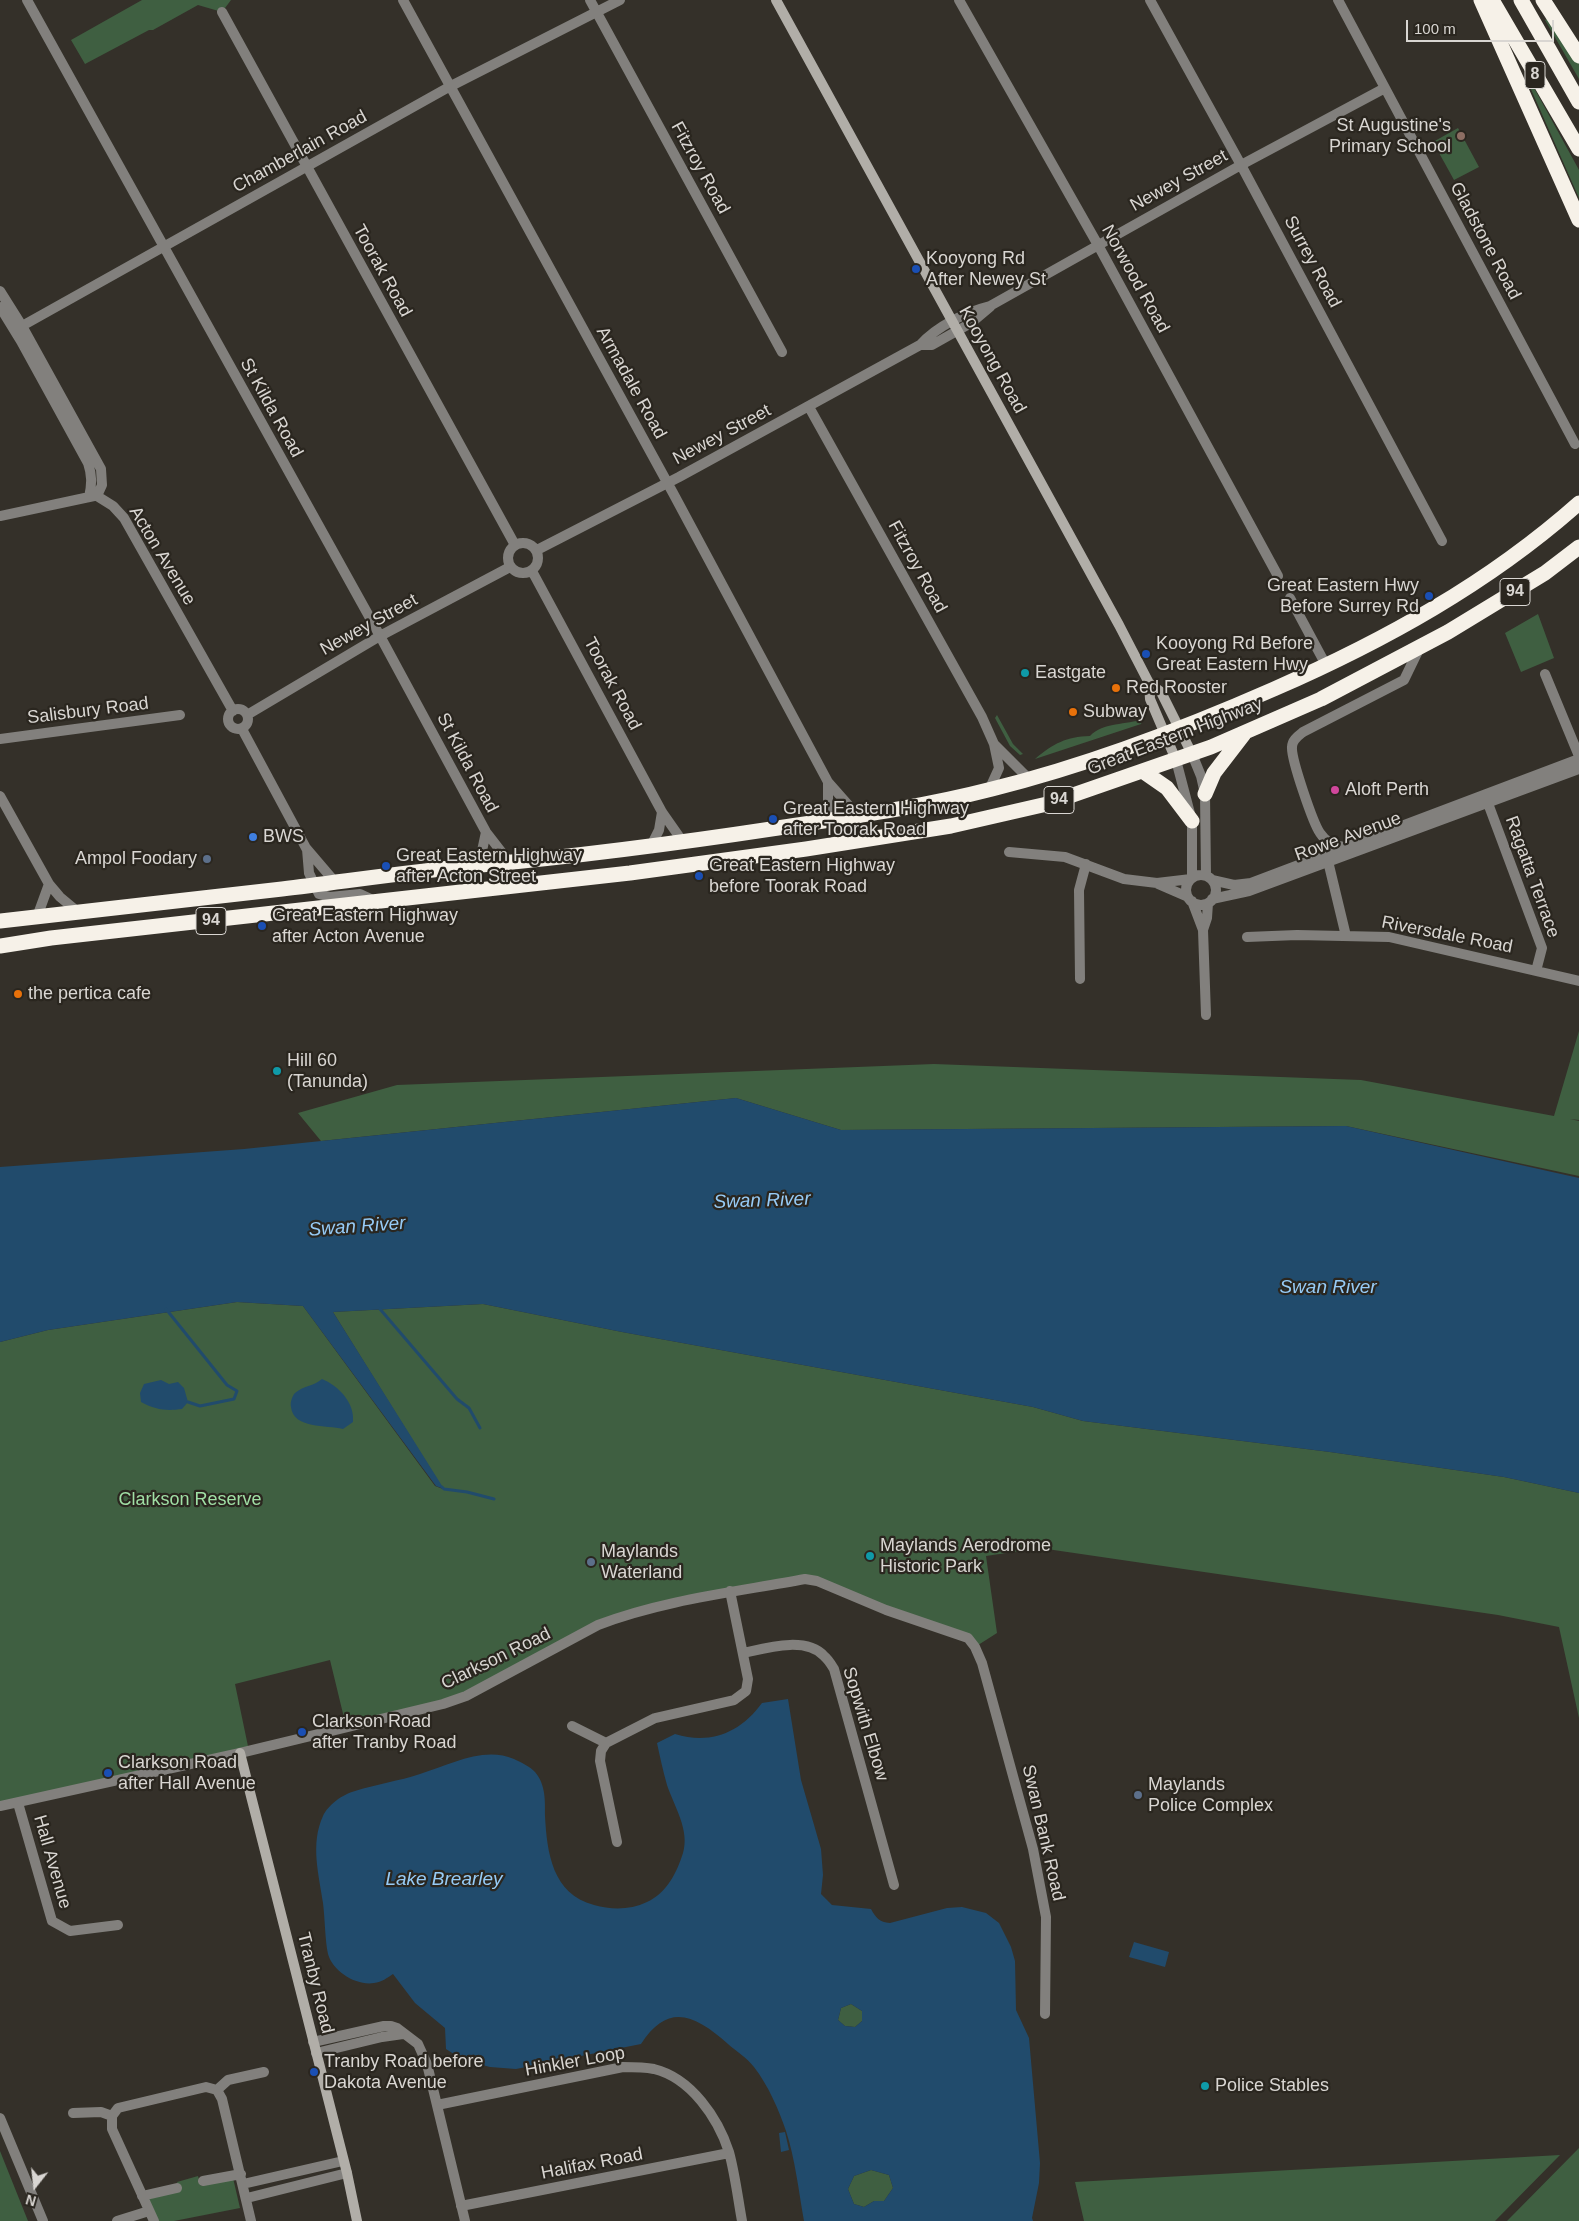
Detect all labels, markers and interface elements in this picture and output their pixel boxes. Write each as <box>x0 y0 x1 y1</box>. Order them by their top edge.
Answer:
scale bar <box>1409 10 1556 42</box>
text: 100 m <box>1414 20 1456 37</box>
road number: 8 <box>1525 62 1545 88</box>
street label: Chamberlain Road <box>229 106 371 198</box>
place label: St Augustine's Primary School <box>1329 115 1451 158</box>
street label: Fitzroy Road <box>666 118 734 218</box>
marker: St Augustine's Primary School <box>1455 130 1467 142</box>
street label: Newey Street <box>1127 145 1231 217</box>
street label: Gladstone Road <box>1445 178 1525 304</box>
street label: Surrey Road <box>1279 212 1345 312</box>
street label: Toorak Road <box>348 221 416 321</box>
street label: Norwood Road <box>1096 221 1174 337</box>
place label: Kooyong Rd After Newey St <box>926 248 1046 290</box>
marker: Kooyong Rd After Newey St <box>910 263 922 275</box>
street label: Kooyong Road <box>954 303 1030 417</box>
street label: Armadale Road <box>591 323 671 443</box>
street label: St Kilda Road <box>235 355 307 461</box>
street label: Newey Street <box>669 400 775 470</box>
street label: Acton Avenue <box>124 503 200 609</box>
street label: Fitzroy Road <box>883 517 951 617</box>
place label: Great Eastern Hwy Before Surrey Rd <box>1267 575 1419 618</box>
road number: 94 <box>1500 578 1530 606</box>
street label: Newey Street <box>317 589 421 661</box>
marker: Great Eastern Hwy Before Surrey Rd <box>1423 590 1435 602</box>
place label: Kooyong Rd Before Great Eastern Hwy <box>1156 633 1313 676</box>
street label: Toorak Road <box>579 634 645 734</box>
marker: Kooyong Rd Before Great Eastern Hwy <box>1140 648 1152 660</box>
place label: Eastgate <box>1035 662 1106 684</box>
marker: Eastgate <box>1019 667 1031 679</box>
place label: Red Rooster <box>1126 677 1227 699</box>
marker: Red Rooster <box>1110 682 1122 694</box>
street label: Salisbury Road <box>26 693 150 729</box>
street label: Great Eastern Highway <box>1084 694 1266 780</box>
place label: Subway <box>1083 701 1147 723</box>
marker: Subway <box>1067 706 1079 718</box>
street label: St Kilda Road <box>432 709 502 817</box>
place label: Aloft Perth <box>1345 779 1429 801</box>
marker: Aloft Perth <box>1329 784 1341 796</box>
road number: 94 <box>1044 786 1074 814</box>
place label: Great Eastern Highway after Toorak Road <box>783 798 969 841</box>
street label: Rowe Avenue <box>1292 808 1404 866</box>
marker: Great Eastern Highway after Toorak Road <box>767 813 779 825</box>
street label: Ragatta Terrace <box>1500 813 1564 941</box>
place label: BWS <box>263 826 304 848</box>
marker: BWS <box>247 831 259 843</box>
place label: Great Eastern Highway after Acton Street <box>396 845 582 888</box>
place label: Ampol Foodary <box>75 848 197 870</box>
marker: Ampol Foodary <box>201 853 213 865</box>
place label: Great Eastern Highway before Toorak Road <box>709 855 895 898</box>
marker: Great Eastern Highway after Acton Street <box>380 860 392 872</box>
marker: Great Eastern Highway before Toorak Road <box>693 870 705 882</box>
place label: Great Eastern Highway after Acton Avenue <box>272 905 458 948</box>
road number: 94 <box>196 908 226 934</box>
street label: Riversdale Road <box>1380 912 1514 958</box>
marker: Great Eastern Highway after Acton Avenue <box>256 920 268 932</box>
place label: the pertica cafe <box>28 983 151 1005</box>
marker: the pertica cafe <box>12 988 24 1000</box>
place label: Hill 60 (Tanunda) <box>287 1050 368 1092</box>
marker: Hill 60 (Tanunda) <box>271 1065 283 1077</box>
water label: Swan River <box>713 1188 811 1214</box>
water label: Swan River <box>308 1212 406 1242</box>
water label: Swan River <box>1279 1277 1377 1299</box>
park label: Clarkson Reserve <box>118 1489 262 1511</box>
place label: Maylands Aerodrome Historic Park <box>880 1535 1051 1578</box>
place label: Maylands Waterland <box>601 1541 682 1584</box>
marker: Maylands Aerodrome Historic Park <box>864 1550 876 1562</box>
marker: Maylands Waterland <box>585 1556 597 1568</box>
street label: Clarkson Road <box>438 1623 554 1695</box>
street label: Sopwith Elbow <box>837 1664 893 1784</box>
place label: Clarkson Road after Tranby Road <box>312 1711 456 1754</box>
marker: Clarkson Road after Tranby Road <box>296 1726 308 1738</box>
place label: Clarkson Road after Hall Avenue <box>118 1752 256 1795</box>
street label: Swan Bank Road <box>1017 1763 1069 1903</box>
marker: Clarkson Road after Hall Avenue <box>102 1767 114 1779</box>
place label: Maylands Police Complex <box>1148 1774 1273 1816</box>
marker: Maylands Police Complex <box>1132 1789 1144 1801</box>
street label: Hall Avenue <box>28 1813 76 1911</box>
water label: Lake Brearley <box>385 1869 503 1891</box>
street label: Tranby Road <box>292 1930 338 2036</box>
street label: Hinkler Loop <box>523 2043 627 2081</box>
place label: Tranby Road before Dakota Avenue <box>324 2051 483 2094</box>
marker: Tranby Road before Dakota Avenue <box>308 2066 320 2078</box>
place label: Police Stables <box>1215 2075 1329 2097</box>
marker: Police Stables <box>1199 2080 1211 2092</box>
street label: Halifax Road <box>539 2144 645 2184</box>
north arrow <box>10 2161 60 2211</box>
text: N <box>24 2191 38 2210</box>

